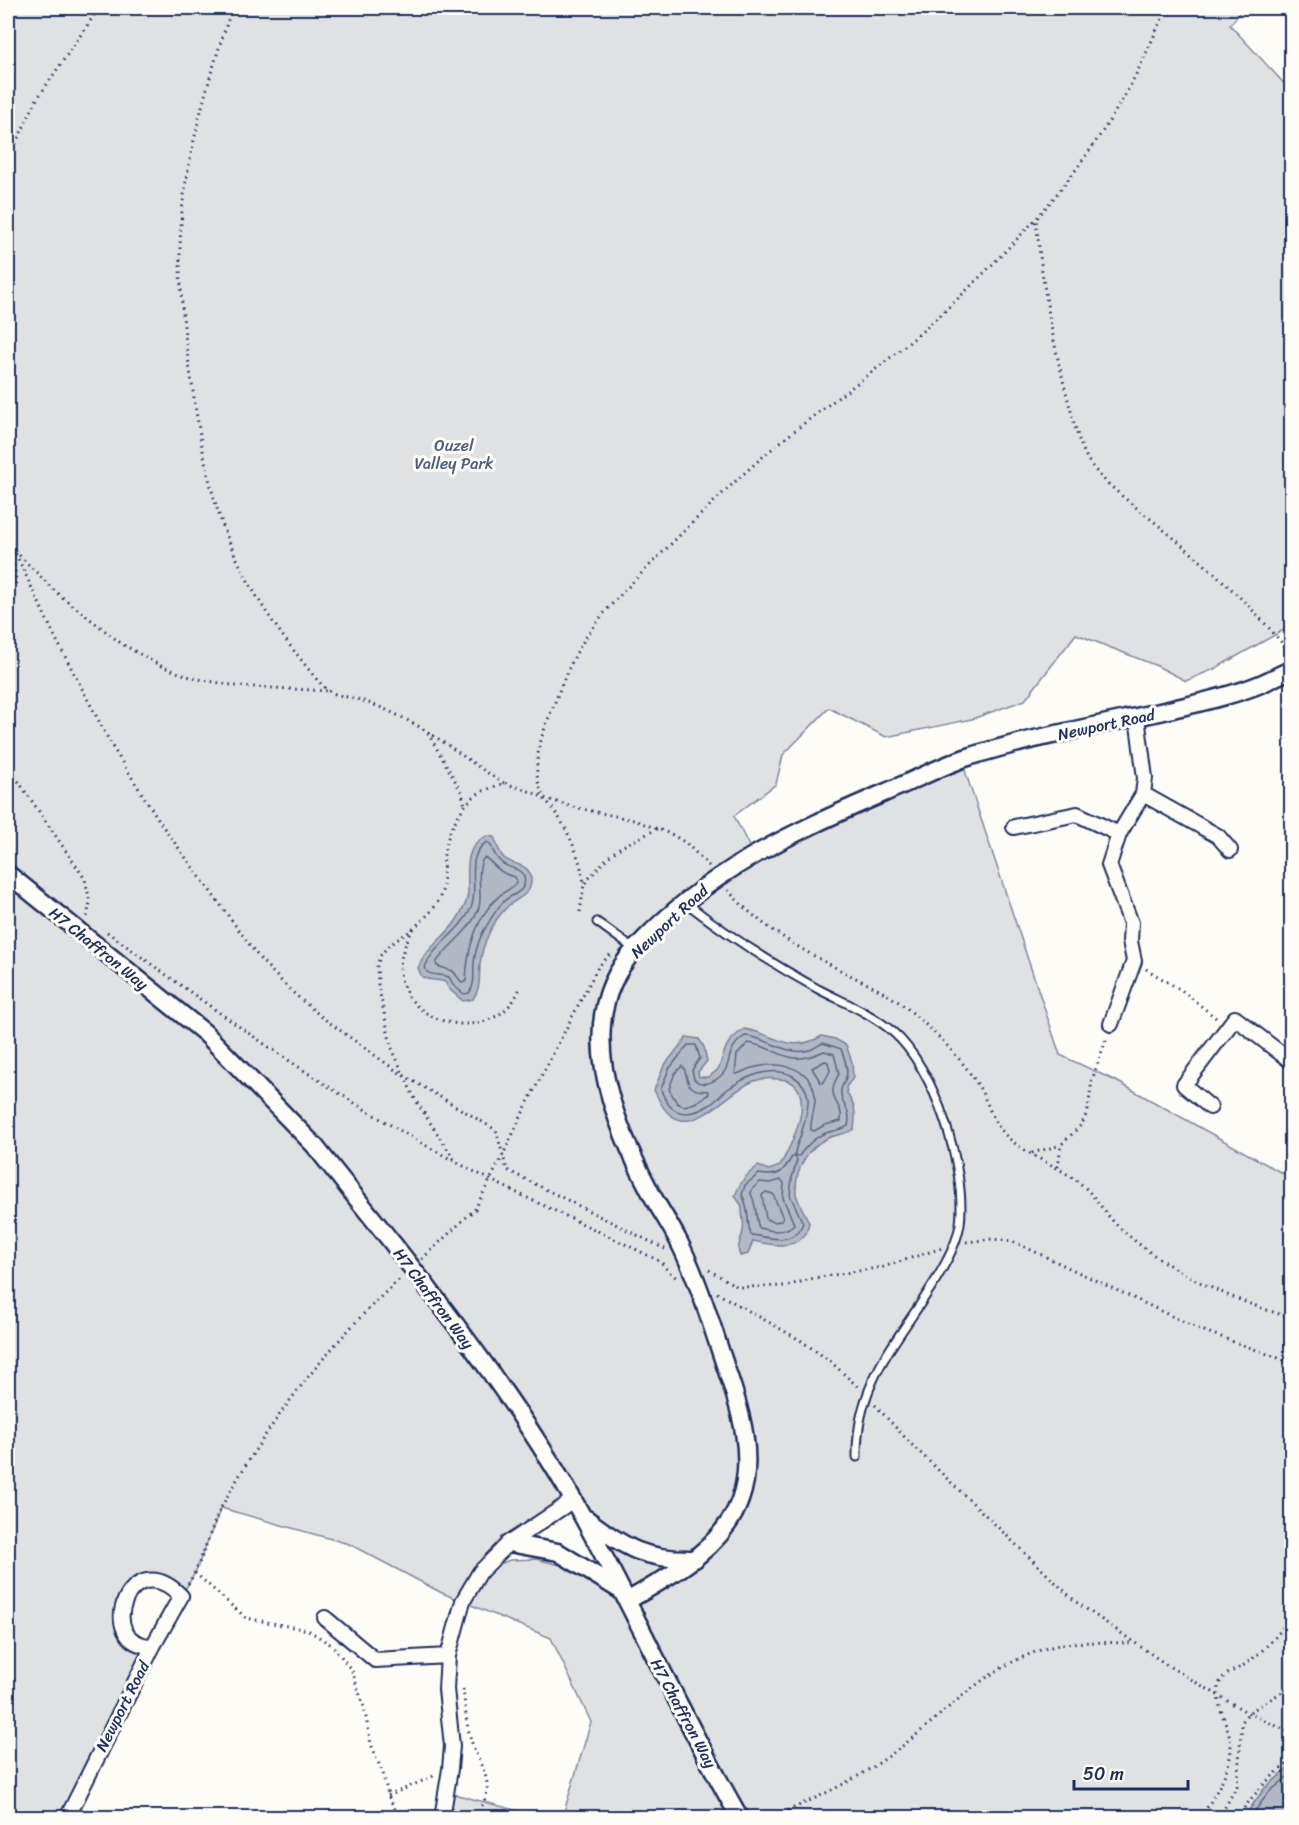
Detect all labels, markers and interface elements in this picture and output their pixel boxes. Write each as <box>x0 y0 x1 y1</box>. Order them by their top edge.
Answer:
park label: Ouzel Valley Park <box>415 431 494 478</box>
street label: Newport Road <box>1055 700 1159 749</box>
street label: Newport Road <box>623 876 716 966</box>
street label: H7 Chaffron Way <box>42 899 156 998</box>
street label: H7 Chaffron Way <box>385 1241 482 1356</box>
street label: H7 Chaffron Way <box>642 1653 725 1774</box>
street label: Newport Road <box>87 1654 158 1757</box>
scale bar <box>1074 1753 1188 1791</box>
text: 50 m <box>1083 1758 1124 1790</box>

